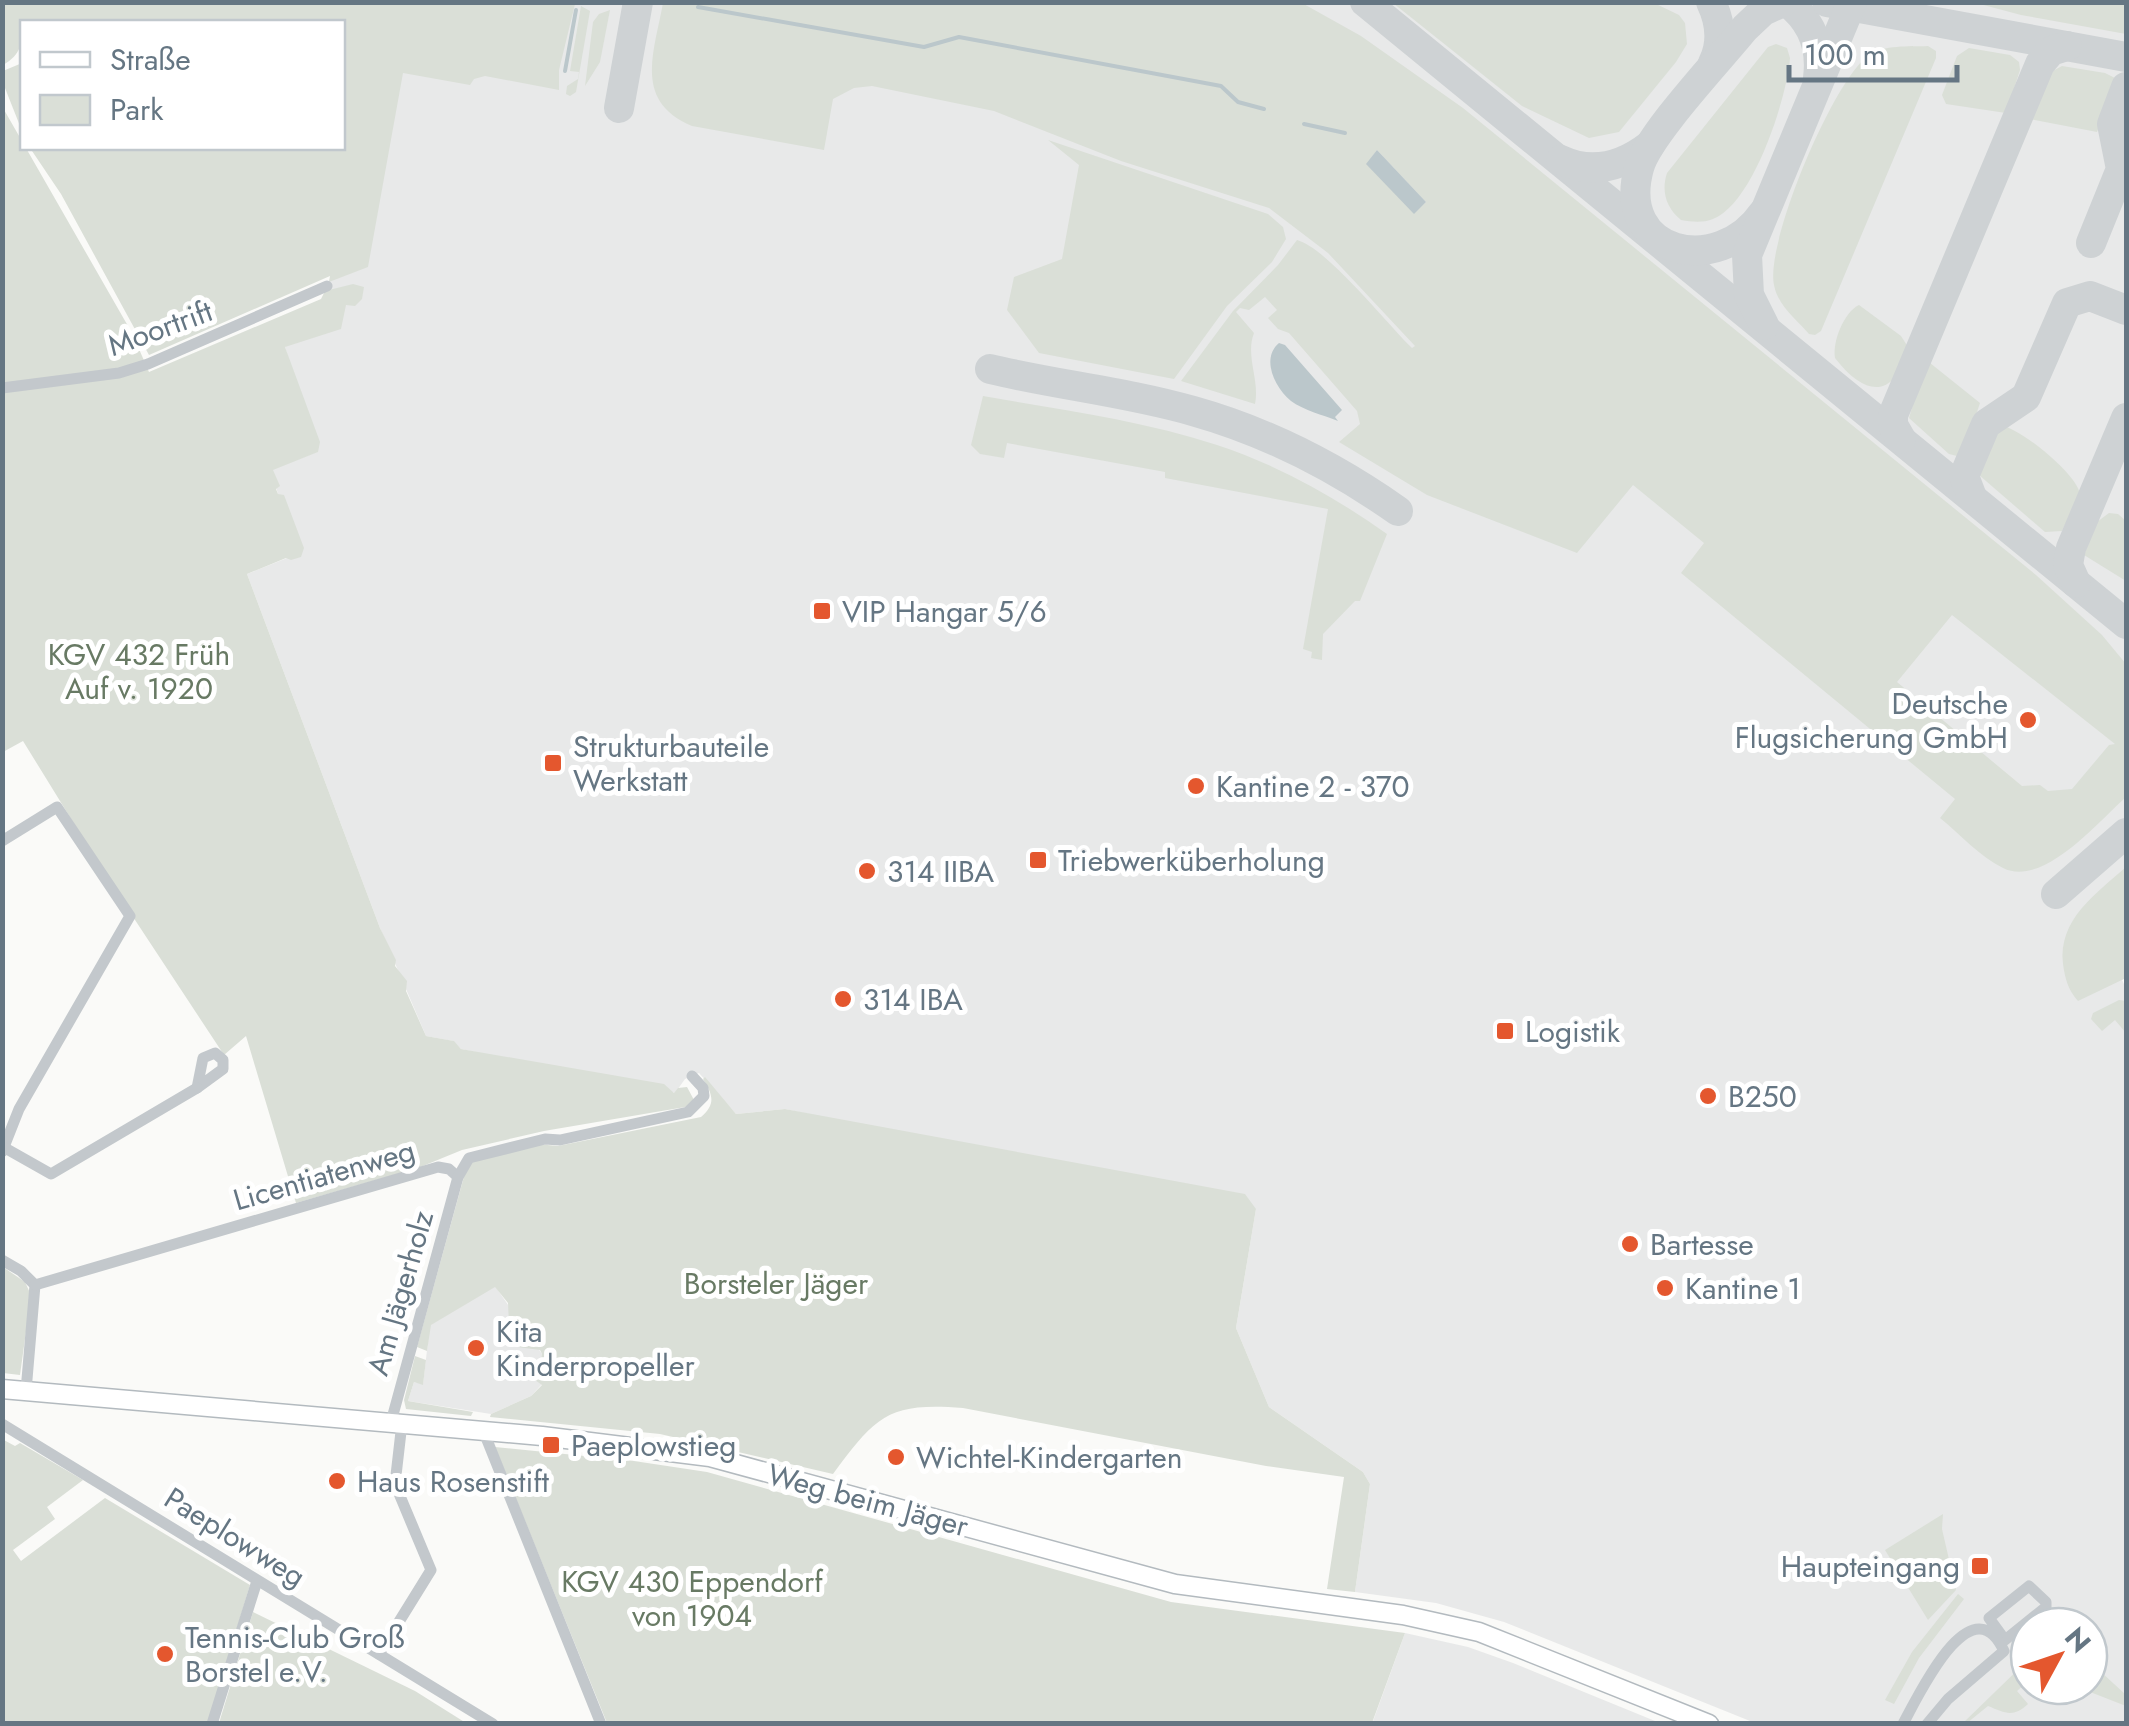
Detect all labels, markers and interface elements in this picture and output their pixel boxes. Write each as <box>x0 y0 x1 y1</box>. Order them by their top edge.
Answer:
legend <box>20 20 345 150</box>
scale bar <box>1789 20 1956 82</box>
text: 100 m <box>1804 33 1886 76</box>
text: Straße <box>110 38 191 81</box>
text: Park <box>110 88 164 131</box>
street label: Moortrift <box>102 289 219 367</box>
place label: VIP Hangar 5/6 <box>842 590 1047 633</box>
marker: VIP Hangar 5/6 <box>811 600 833 622</box>
park label: KGV 432 Früh Auf v. 1920 <box>48 633 230 710</box>
place label: Deutsche Flugsicherung GmbH <box>1735 682 2008 759</box>
marker: Deutsche Flugsicherung GmbH <box>2017 709 2039 731</box>
place label: Strukturbauteile Werkstatt <box>573 725 769 802</box>
marker: Strukturbauteile Werkstatt <box>542 752 564 774</box>
place label: Kantine 2 - 370 <box>1216 765 1409 808</box>
marker: Kantine 2 - 370 <box>1185 775 1207 797</box>
place label: Triebwerküberholung <box>1058 839 1325 882</box>
marker: Triebwerküberholung <box>1027 849 1049 871</box>
place label: 314 IIBA <box>887 850 994 893</box>
marker: 314 IIBA <box>856 860 878 882</box>
place label: 314 IBA <box>863 978 963 1021</box>
marker: 314 IBA <box>832 988 854 1010</box>
place label: Logistik <box>1525 1010 1621 1053</box>
marker: Logistik <box>1494 1020 1516 1042</box>
place label: B250 <box>1728 1075 1797 1118</box>
marker: B250 <box>1697 1085 1719 1107</box>
street label: Licentiatenweg <box>228 1129 420 1221</box>
street label: Am Jägerholz <box>356 1205 444 1380</box>
place label: Bartesse <box>1650 1223 1754 1266</box>
marker: Bartesse <box>1619 1233 1641 1255</box>
park label: Borsteler Jäger <box>684 1262 869 1305</box>
place label: Kantine 1 <box>1685 1267 1801 1310</box>
marker: Kantine 1 <box>1654 1277 1676 1299</box>
place label: Kita Kinderpropeller <box>496 1310 695 1387</box>
marker: Kita Kinderpropeller <box>465 1337 487 1359</box>
place label: Paeplowstieg <box>571 1424 736 1467</box>
marker: Paeplowstieg <box>540 1434 562 1456</box>
place label: Wichtel-Kindergarten <box>916 1436 1183 1479</box>
marker: Wichtel-Kindergarten <box>885 1446 907 1468</box>
street label: Weg beim Jäger <box>763 1453 974 1548</box>
place label: Haus Rosenstift <box>357 1460 550 1503</box>
marker: Haus Rosenstift <box>326 1470 348 1492</box>
street label: Paeplowweg <box>156 1477 314 1597</box>
place label: Haupteingang <box>1781 1545 1960 1588</box>
marker: Haupteingang <box>1969 1555 1991 1577</box>
park label: KGV 430 Eppendorf von 1904 <box>561 1560 824 1637</box>
north arrow <box>2009 1606 2109 1706</box>
place label: Tennis-Club Groß Borstel e.V. <box>185 1616 405 1693</box>
text: N <box>2055 1619 2101 1662</box>
marker: Tennis-Club Groß Borstel e.V. <box>154 1643 176 1665</box>

